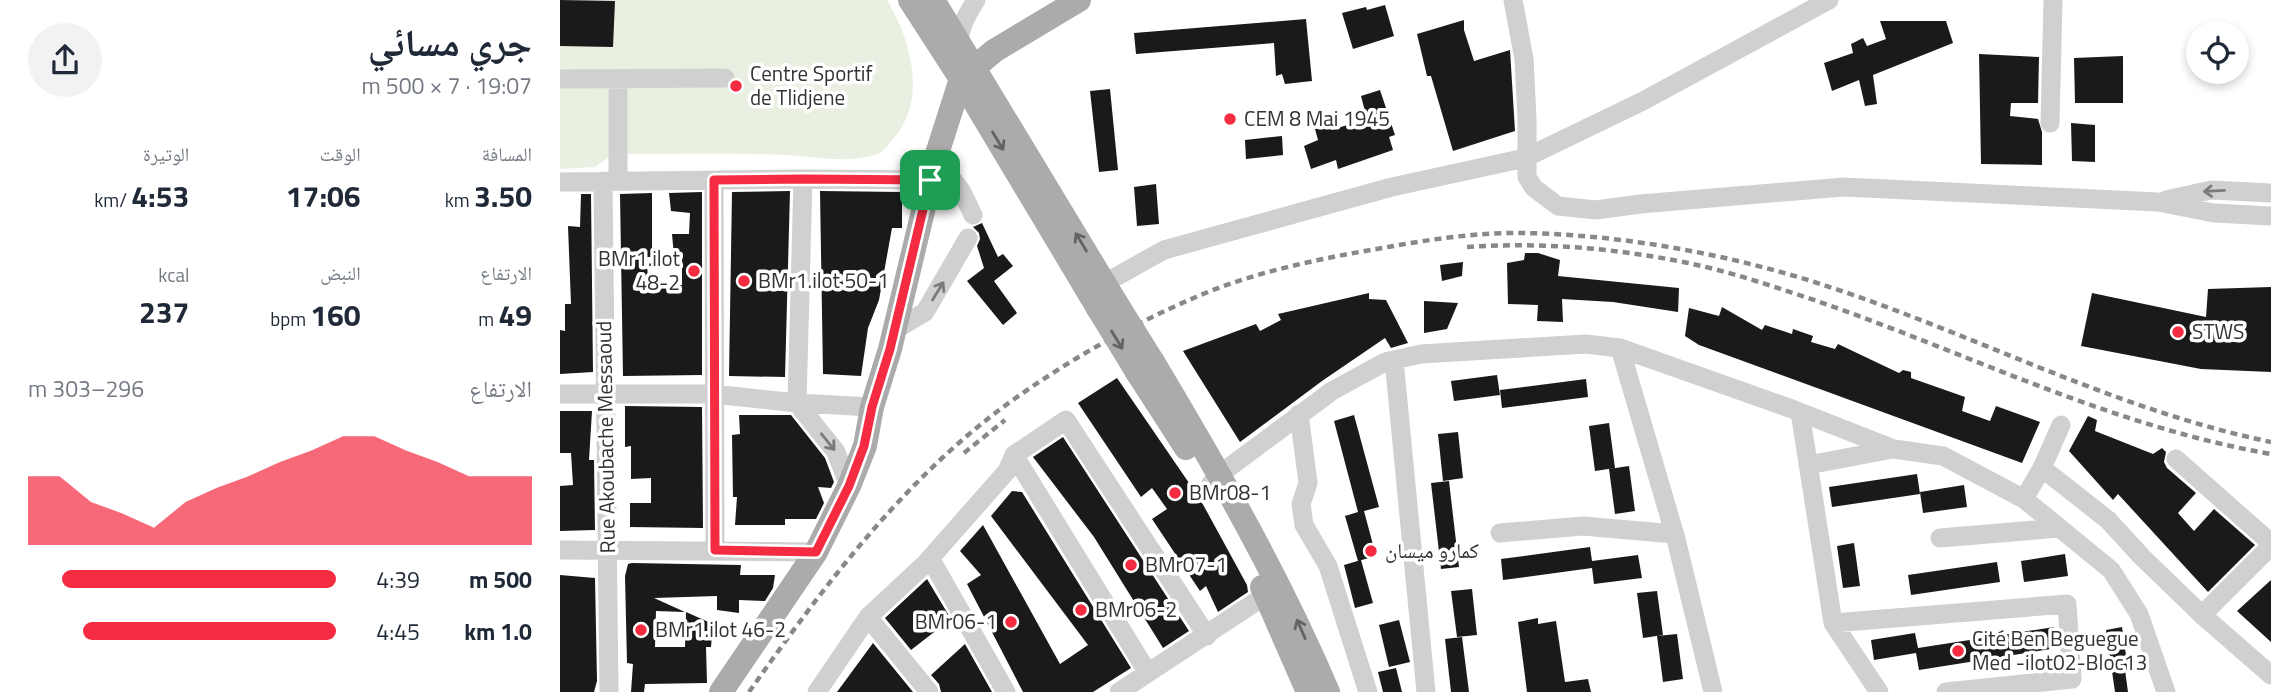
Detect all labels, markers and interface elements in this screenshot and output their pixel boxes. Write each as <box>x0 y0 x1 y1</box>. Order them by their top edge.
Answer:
text: جري مسائي <box>368 13 532 71</box>
map controls <box>2186 21 2249 84</box>
button: locate <box>2186 21 2249 84</box>
button: share <box>28 23 102 97</box>
place label: Centre Sportif de Tlidjene <box>750 57 872 113</box>
text: 19:07 · 7 × 500 m <box>362 68 532 103</box>
marker: Centre Sportif de Tlidjene <box>728 78 744 94</box>
place label: CEM 8 Mai 1945 <box>1244 102 1390 134</box>
marker: CEM 8 Mai 1945 <box>1222 111 1238 127</box>
one-way arrow <box>991 130 1005 150</box>
text: الوتيرة <box>143 139 189 168</box>
text: الوقت <box>320 139 361 168</box>
text: المسافة <box>482 139 532 168</box>
pin <box>900 150 960 210</box>
icon: arrive <box>911 161 949 199</box>
text: 4:53 <box>131 173 189 219</box>
text: 17:06 <box>286 173 361 219</box>
text: 3.50 <box>474 173 532 219</box>
text: /km <box>94 185 131 214</box>
text: km <box>445 185 474 214</box>
one-way arrow <box>2203 185 2226 198</box>
one-way arrow <box>1074 233 1088 253</box>
place label: BMr1.ilot 48-2 <box>598 242 681 298</box>
text: النبض <box>320 258 361 287</box>
text: الارتفاع <box>480 258 532 287</box>
text: kcal <box>158 260 189 289</box>
marker: BMr1.ilot 48-2 <box>686 263 702 279</box>
place label: BMr1.ilot 50-1 <box>758 264 889 296</box>
marker: BMr1.ilot 50-1 <box>736 273 752 289</box>
one-way arrow <box>932 282 946 302</box>
text: 237 <box>139 289 189 335</box>
text: 160 <box>310 292 361 338</box>
text: 49 <box>498 292 532 338</box>
text: bpm <box>270 304 310 333</box>
text: m <box>478 304 498 333</box>
place label: STWS <box>2192 315 2244 347</box>
street label: Rue Akoubache Messaoud <box>587 320 623 554</box>
marker: STWS <box>2170 324 2186 340</box>
one-way arrow <box>1111 329 1125 349</box>
text: 296–303 m <box>28 371 144 406</box>
text: الارتفاع <box>469 371 532 406</box>
one-way arrow <box>820 432 836 450</box>
place label: BMr08-1 <box>1189 476 1271 508</box>
marker: BMr08-1 <box>1167 485 1183 501</box>
place label: كمارو ميسان <box>1385 534 1479 566</box>
marker: كمارو ميسان <box>1363 543 1379 559</box>
place label: BMr07-1 <box>1145 548 1227 580</box>
marker: BMr07-1 <box>1123 557 1139 573</box>
text: 4:39 <box>376 562 420 597</box>
text: 500 m <box>469 562 532 597</box>
place label: BMr06-2 <box>1095 593 1177 625</box>
marker: BMr06-2 <box>1073 602 1089 618</box>
place label: BMr06-1 <box>915 605 997 637</box>
place label: BMr1.ilot 46-2 <box>655 613 786 645</box>
text: 4:45 <box>376 614 420 649</box>
text: 1.0 km <box>464 614 532 649</box>
marker: BMr06-1 <box>1003 614 1019 630</box>
one-way arrow <box>1294 619 1307 640</box>
marker: BMr1.ilot 46-2 <box>633 622 649 638</box>
place label: Cité Ben Beguegue Med -ilot02-Bloc13 <box>1972 622 2147 678</box>
marker: Cité Ben Beguegue Med -ilot02-Bloc13 <box>1950 643 1966 659</box>

